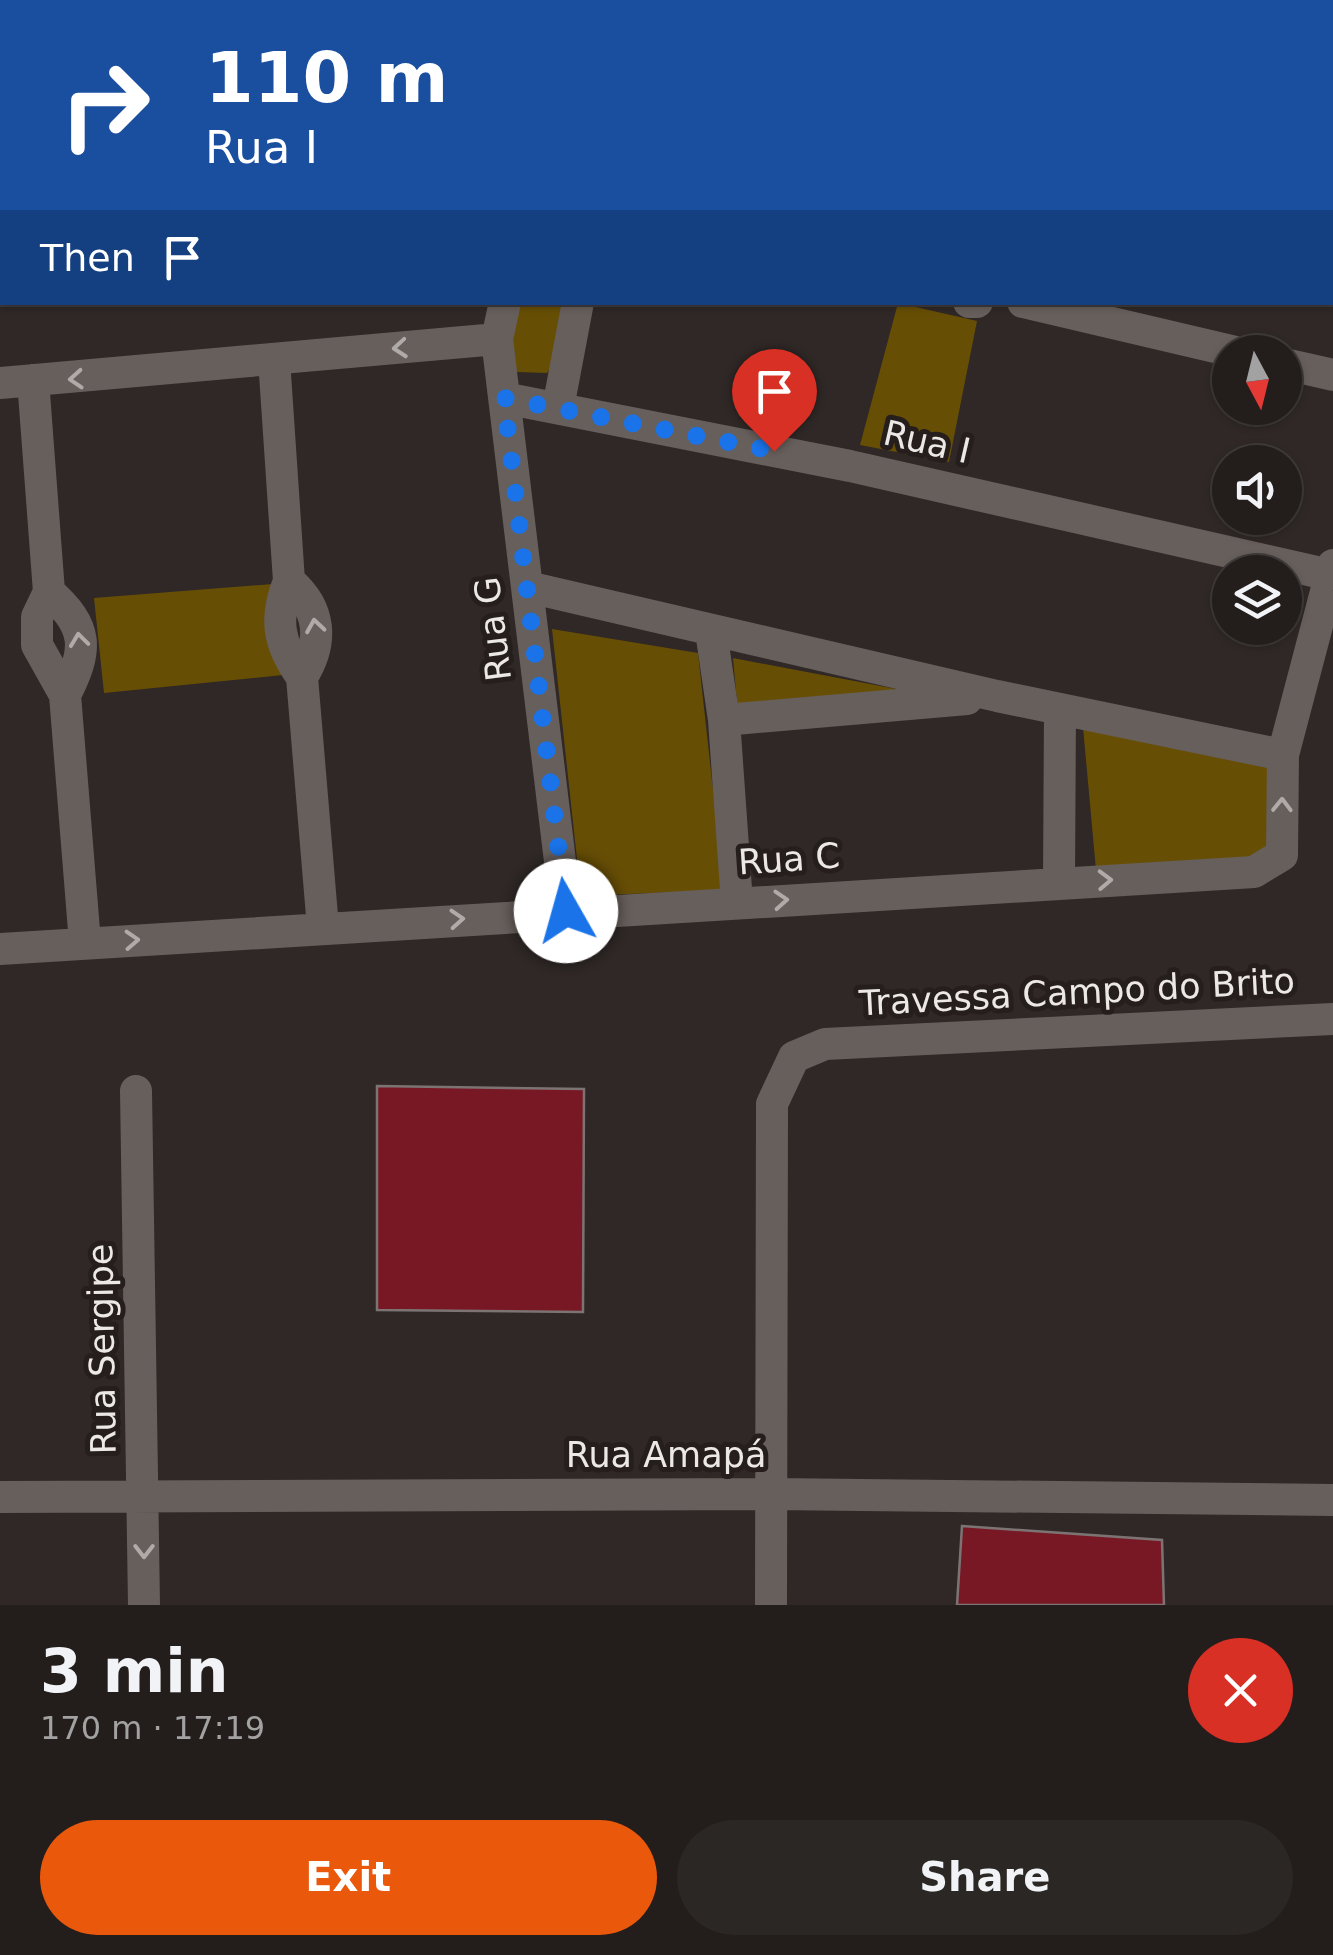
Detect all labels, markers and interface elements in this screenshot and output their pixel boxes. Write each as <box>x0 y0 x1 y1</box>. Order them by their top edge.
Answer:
text: 110 m <box>205 37 448 119</box>
icon: right <box>40 40 170 170</box>
text: Rua I <box>205 121 318 174</box>
icon: arrive <box>155 230 210 285</box>
text: Then <box>40 236 135 280</box>
north arrow <box>1212 335 1302 425</box>
map controls <box>1212 335 1302 645</box>
one-way arrow <box>391 336 407 358</box>
pin <box>732 349 817 452</box>
icon: arrive <box>747 364 802 419</box>
one-way arrow <box>68 368 84 389</box>
street label: Rua I <box>880 413 974 471</box>
button: sound <box>1212 445 1302 535</box>
button: layers <box>1212 555 1302 645</box>
street label: Rua G <box>467 575 519 683</box>
one-way arrow <box>305 618 326 635</box>
one-way arrow <box>69 632 90 648</box>
one-way arrow <box>1272 797 1293 813</box>
street label: Rua C <box>737 835 841 883</box>
position arrow <box>514 859 618 963</box>
one-way arrow <box>1098 870 1114 891</box>
one-way arrow <box>773 890 789 911</box>
one-way arrow <box>449 909 465 930</box>
one-way arrow <box>125 930 141 951</box>
street label: Travessa Campo do Brito <box>857 961 1296 1023</box>
street label: Rua Sergipe <box>80 1243 124 1455</box>
street label: Rua Amapá <box>566 1435 766 1475</box>
one-way arrow <box>133 1544 155 1560</box>
text: 3 min <box>40 1636 228 1706</box>
button: close <box>1188 1638 1293 1743</box>
text: 170 m · 17:19 <box>40 1709 265 1747</box>
button: Exit <box>40 1820 657 1935</box>
button: Share <box>677 1820 1293 1935</box>

